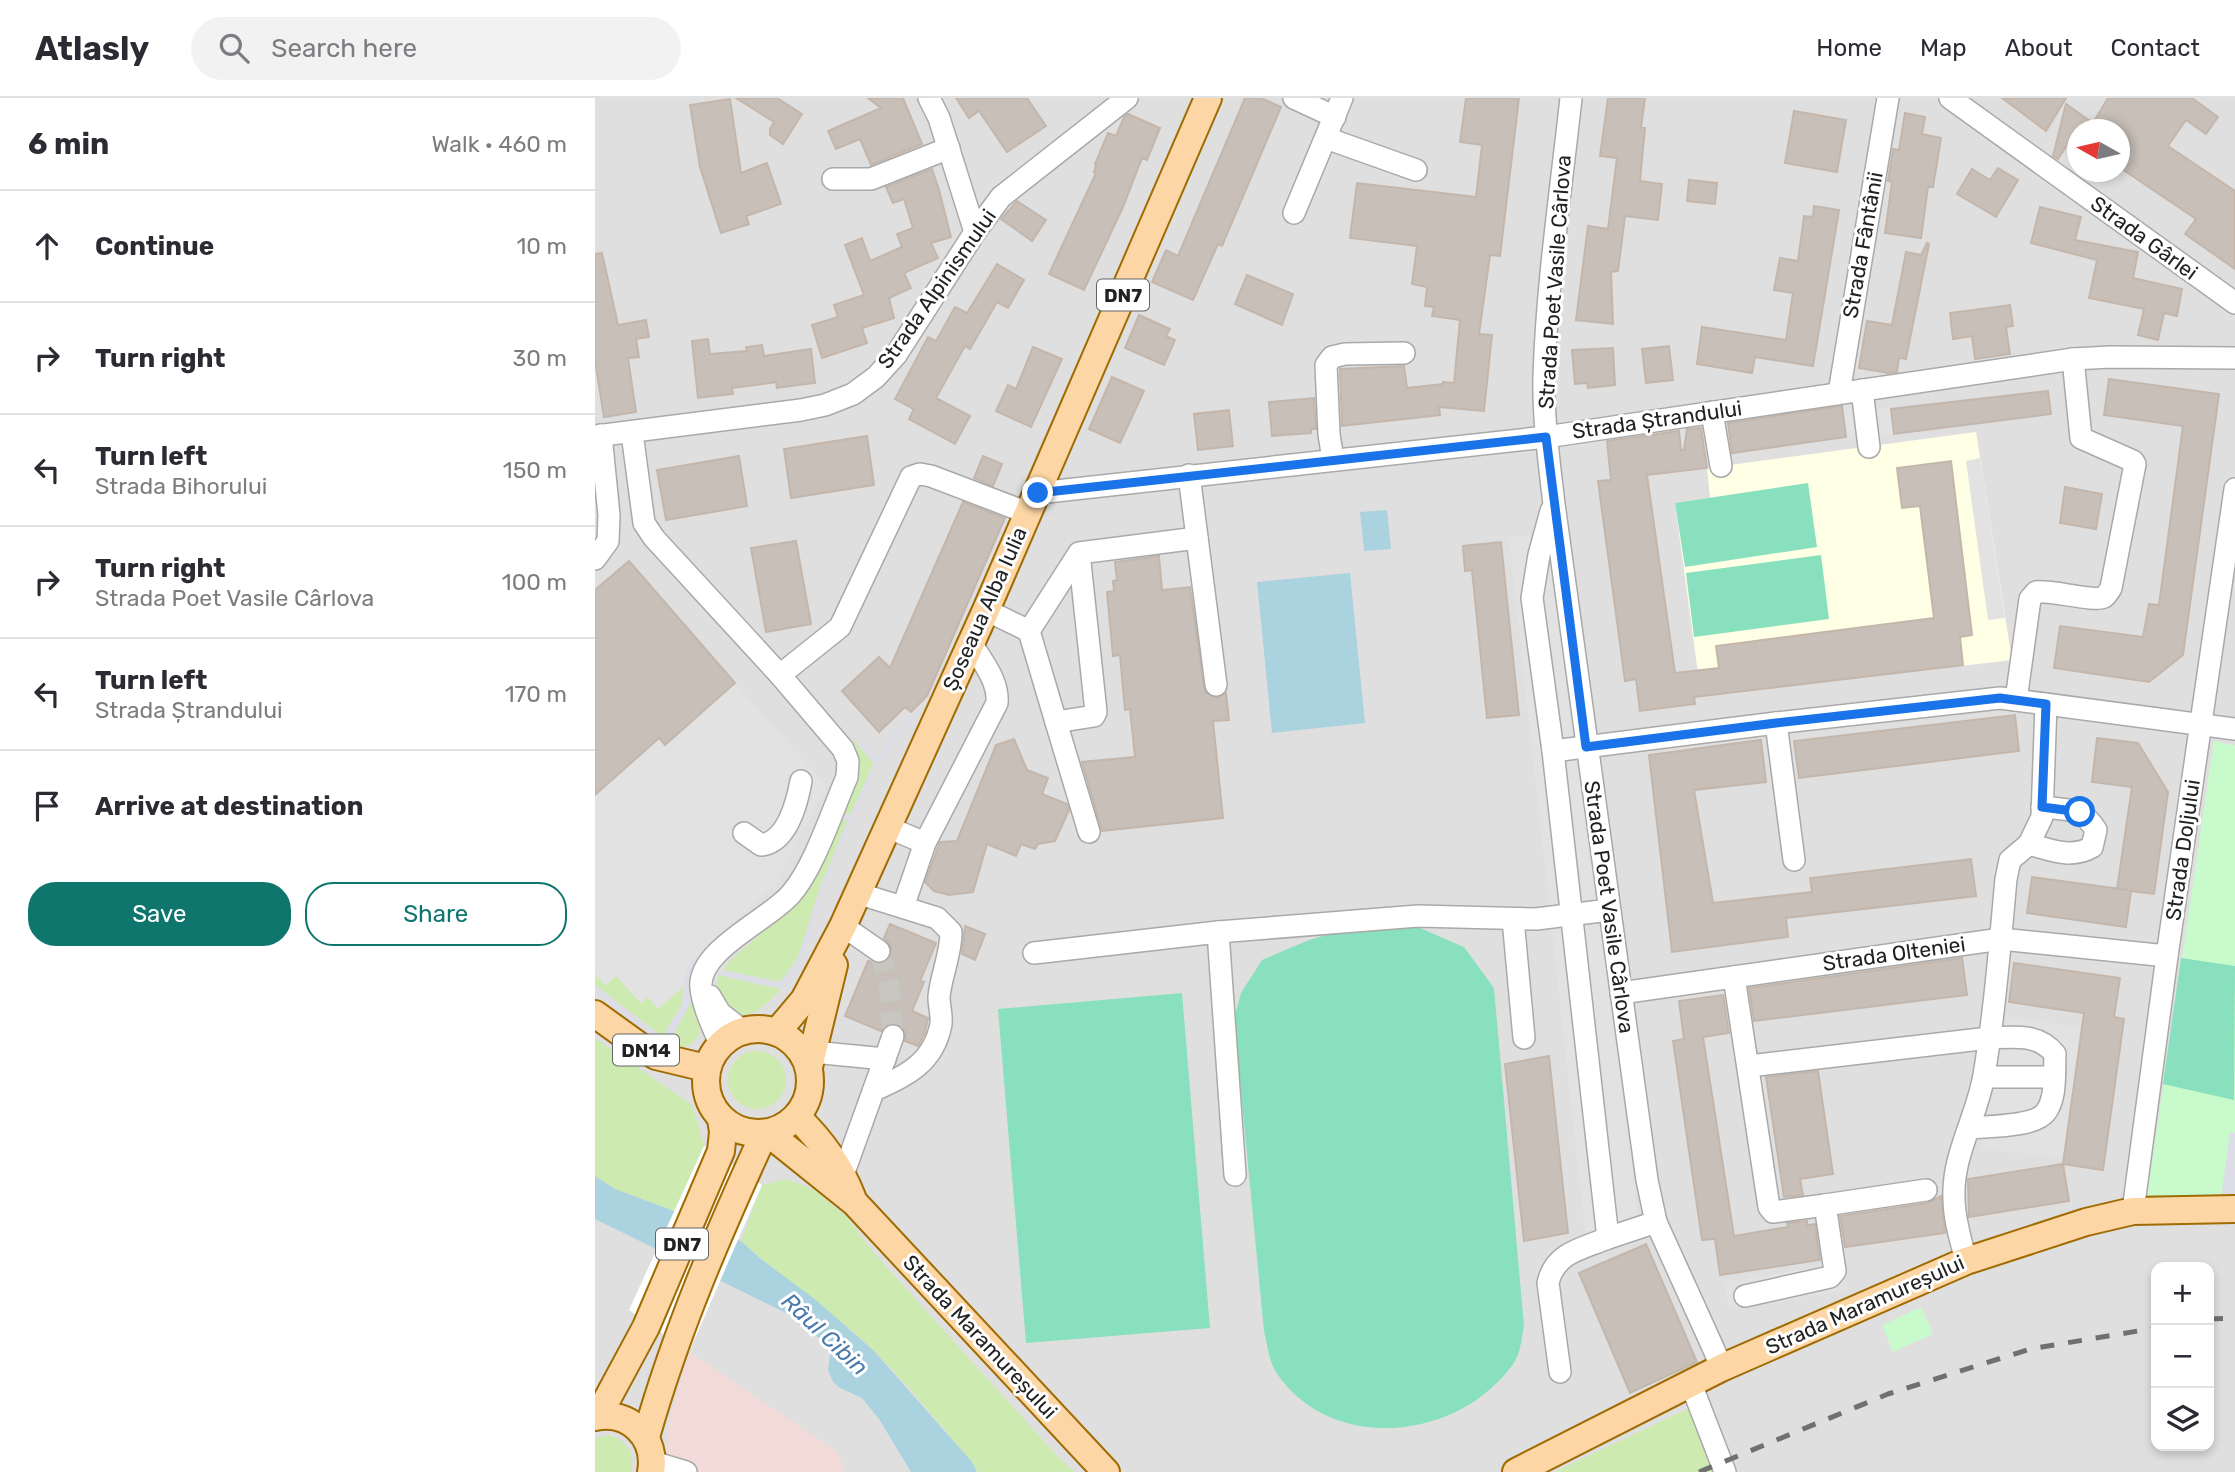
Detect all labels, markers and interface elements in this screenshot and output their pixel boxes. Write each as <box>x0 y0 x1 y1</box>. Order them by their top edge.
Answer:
search box <box>191 17 681 80</box>
text: Atlasly <box>35 29 149 68</box>
icon: search <box>215 29 253 67</box>
text: Search here <box>271 33 417 64</box>
text: Home <box>1816 34 1882 62</box>
text: Map <box>1920 34 1967 62</box>
text: About <box>2005 34 2073 62</box>
text: Contact <box>2111 34 2200 62</box>
north arrow <box>2067 119 2130 182</box>
text: 6 min <box>28 126 109 162</box>
text: Walk · 460 m <box>431 130 567 158</box>
street label: Strada Poet Vasile Cârlova <box>1533 154 1576 410</box>
street label: Strada Fântânii <box>1837 170 1888 320</box>
street label: Strada Gârlei <box>2086 191 2203 285</box>
street label: Strada Alpinismului <box>872 204 1001 373</box>
icon: ahead <box>28 227 66 265</box>
text: Continue <box>95 231 214 262</box>
text: 10 m <box>516 232 567 260</box>
road number: DN7 <box>1097 280 1149 310</box>
icon: right <box>28 339 66 377</box>
text: Turn right <box>95 343 225 374</box>
text: 30 m <box>512 344 567 372</box>
street label: Strada Ștrandului <box>1570 395 1743 444</box>
text: Turn left <box>95 441 207 472</box>
icon: left <box>28 451 66 489</box>
text: 150 m <box>503 456 567 484</box>
text: Strada Bihorului <box>95 472 267 500</box>
route end <box>1022 477 1053 508</box>
street label: Șoseaua Alba Iulia <box>937 523 1032 695</box>
text: Turn right <box>95 553 225 584</box>
icon: right <box>28 563 66 601</box>
text: 100 m <box>502 568 567 596</box>
text: Strada Poet Vasile Cârlova <box>95 584 374 612</box>
text: Turn left <box>95 665 207 696</box>
icon: left <box>28 675 66 713</box>
text: 170 m <box>505 680 567 708</box>
text: Strada Ștrandului <box>95 696 283 724</box>
street label: Strada Doljului <box>2160 778 2205 922</box>
street label: Strada Poet Vasile Cârlova <box>1579 779 1640 1035</box>
icon: arrive <box>28 787 66 825</box>
text: Arrive at destination <box>95 791 363 822</box>
route start <box>2064 796 2095 827</box>
button: Save <box>28 882 291 946</box>
button: Share <box>305 882 567 946</box>
street label: Strada Olteniei <box>1821 931 1967 976</box>
road number: DN14 <box>613 1034 679 1066</box>
road number: DN7 <box>656 1228 708 1260</box>
street label: Strada Maramureșului <box>1762 1249 1968 1360</box>
street label: Strada Maramureșului <box>898 1250 1063 1424</box>
map controls <box>2151 1262 2214 1451</box>
button: + <box>2151 1262 2214 1325</box>
water label: Râul Cibin <box>776 1287 874 1381</box>
button: − <box>2151 1325 2214 1388</box>
button: layers <box>2151 1388 2214 1451</box>

